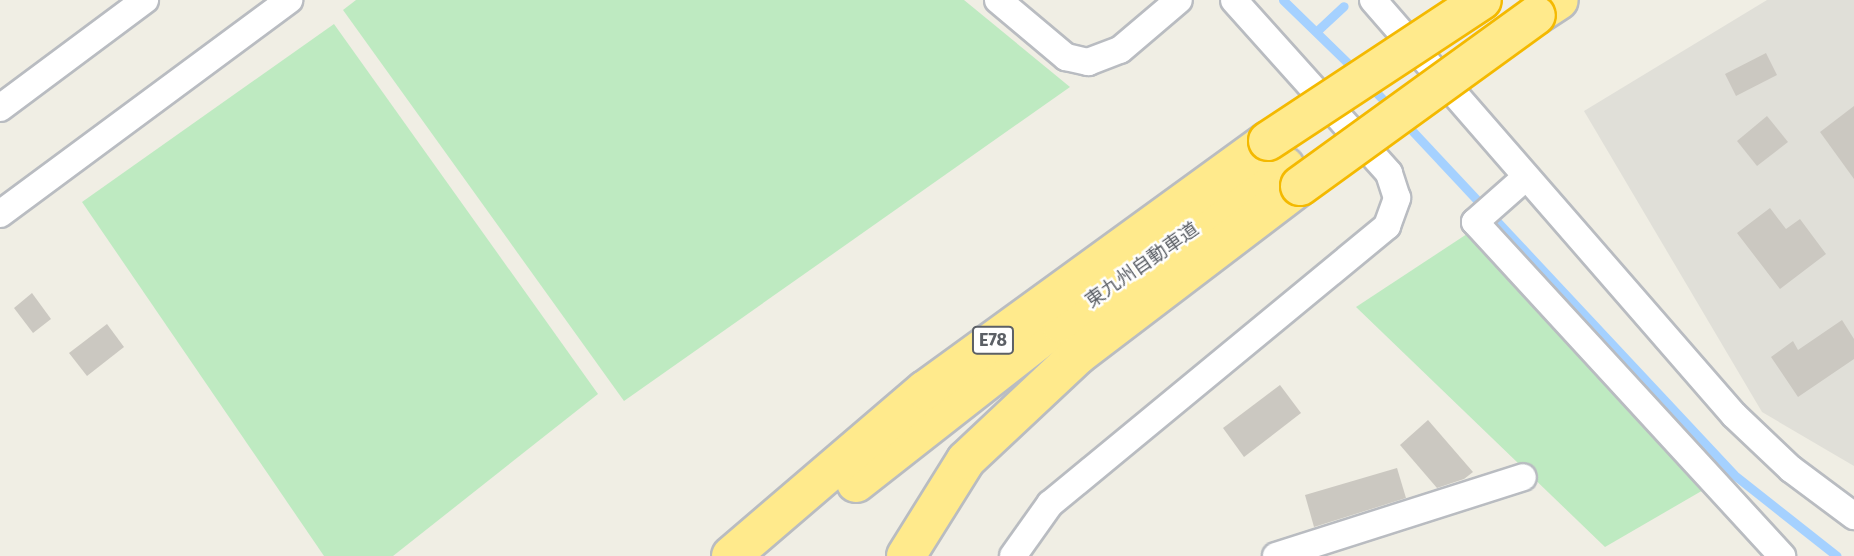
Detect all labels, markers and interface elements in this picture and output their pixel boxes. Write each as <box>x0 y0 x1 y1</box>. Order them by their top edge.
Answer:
street label: 東九州自動車道 <box>1081 218 1203 312</box>
road number: E78 <box>970 326 1016 354</box>

